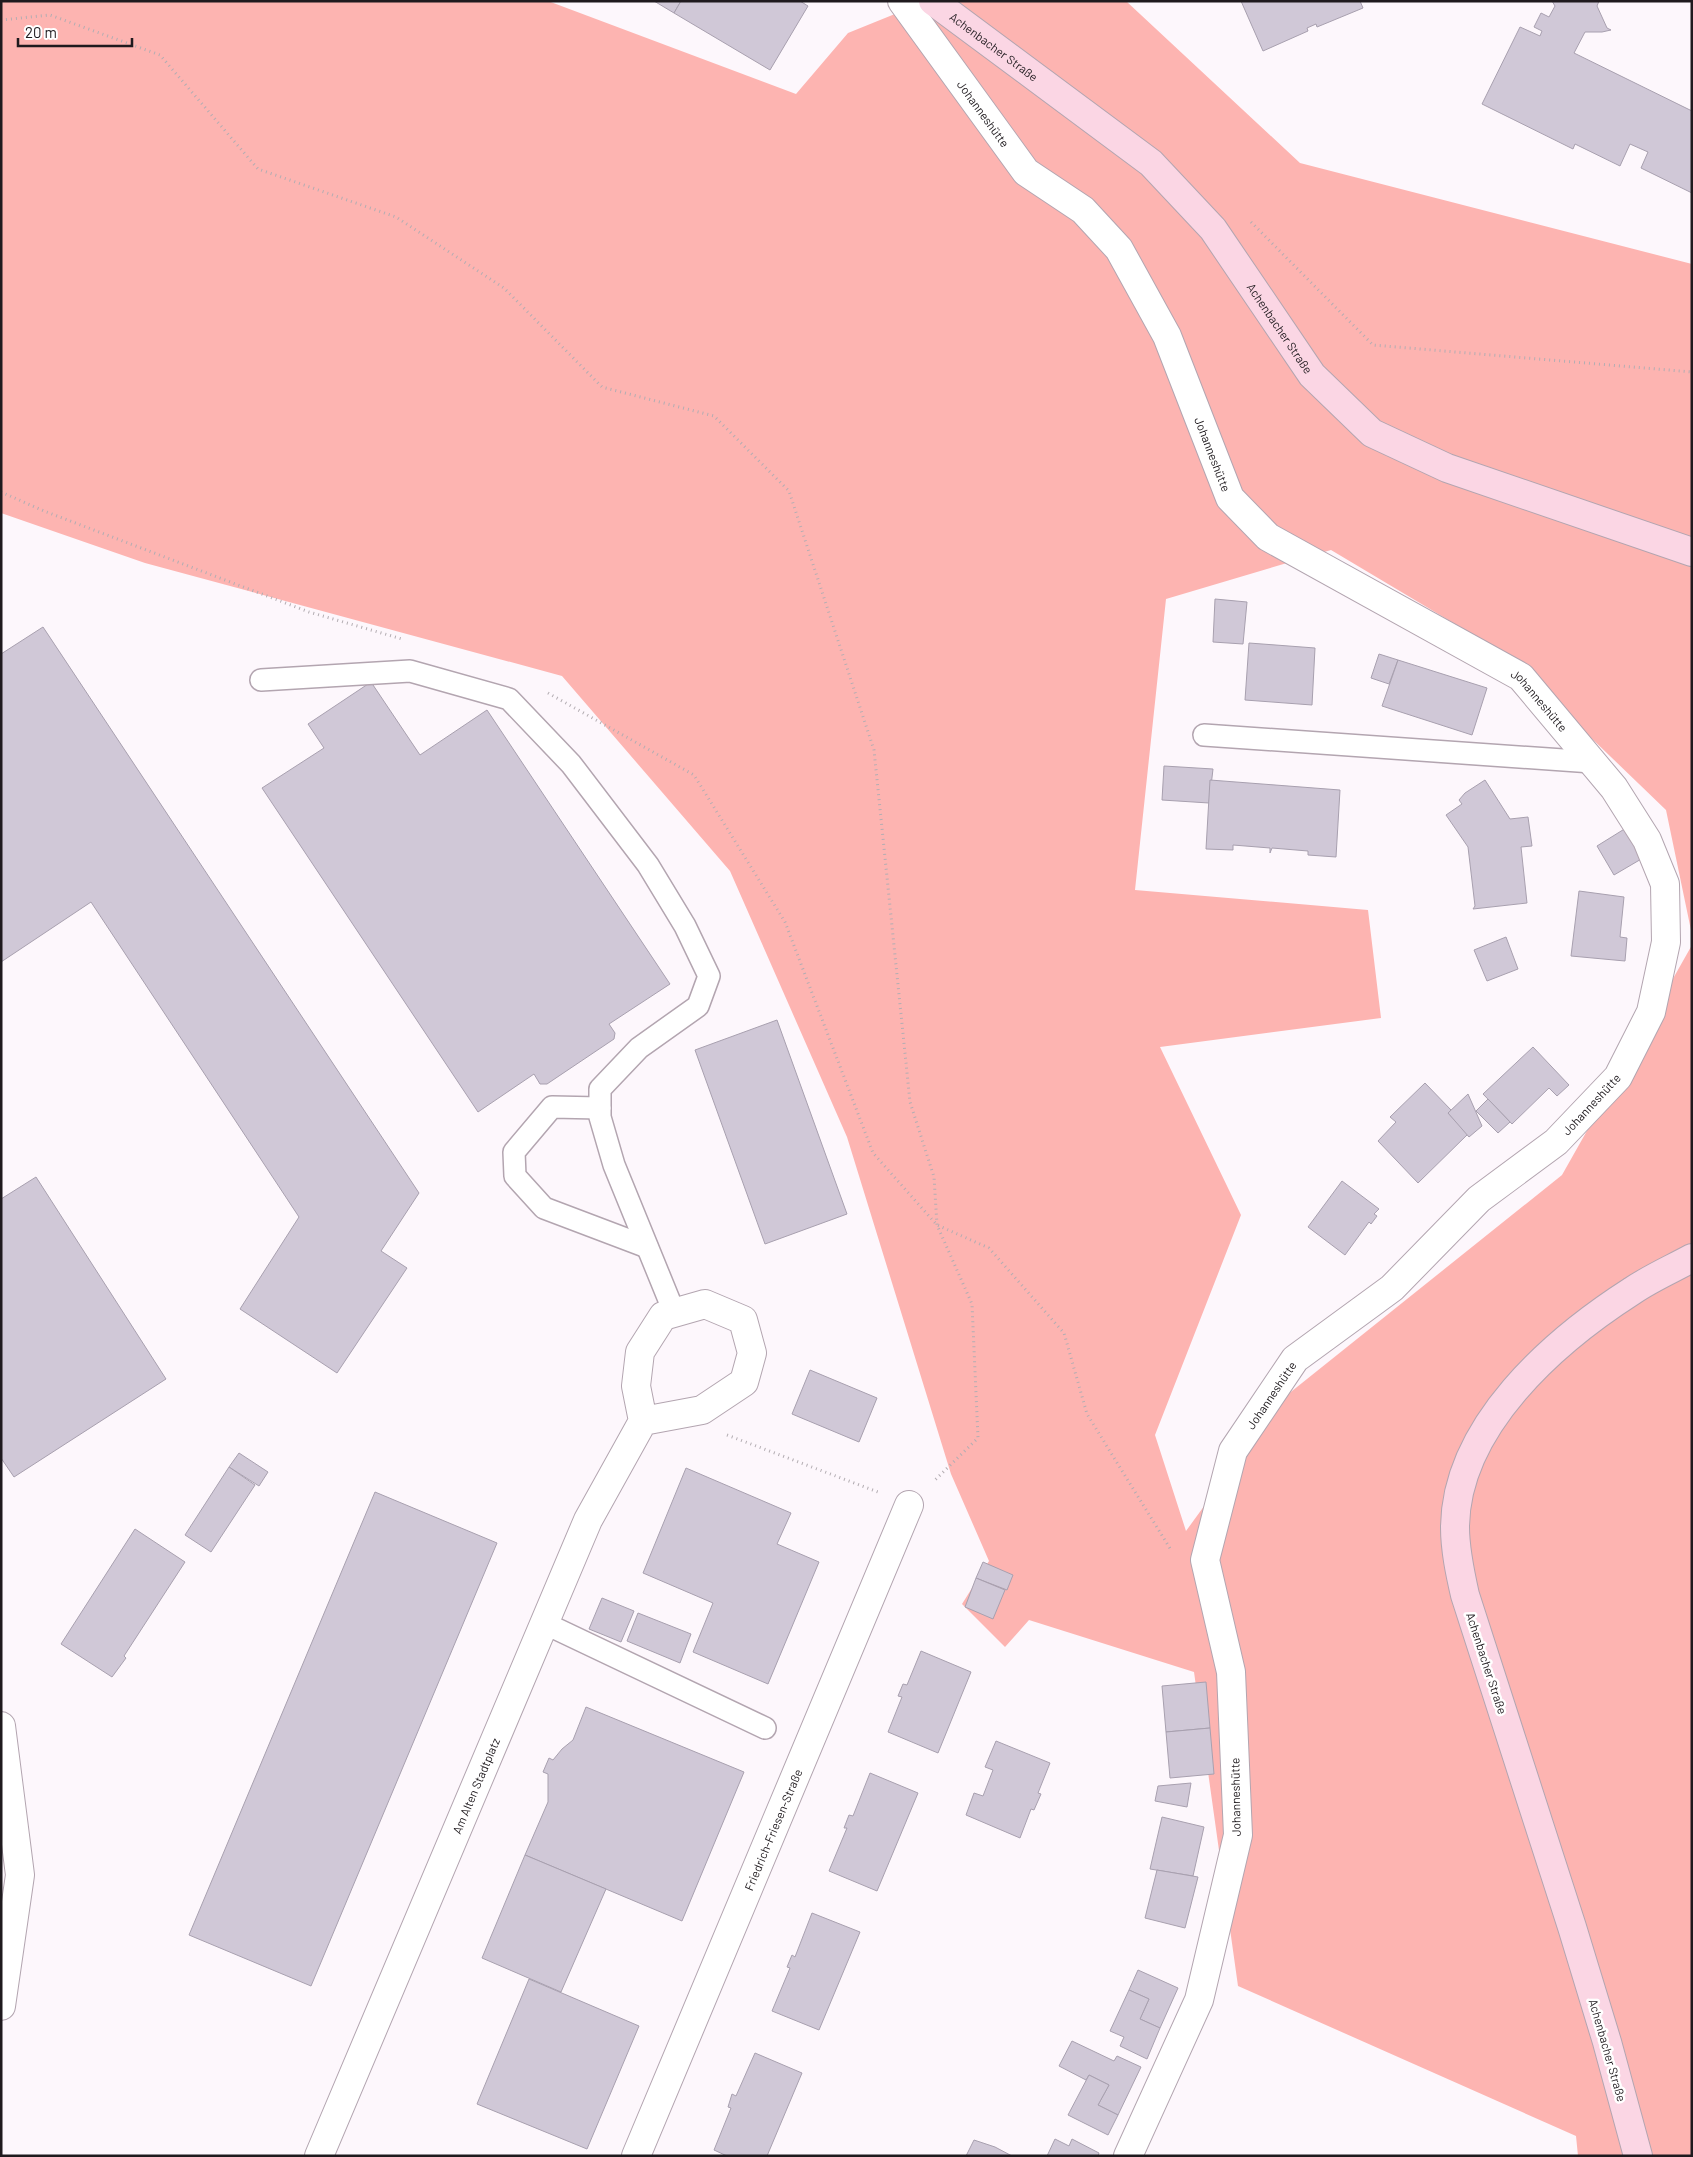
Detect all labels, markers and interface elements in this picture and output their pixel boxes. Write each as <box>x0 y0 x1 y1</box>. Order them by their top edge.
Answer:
street label: Achenbacher Straße <box>947 9 1041 84</box>
scale bar <box>18 15 131 47</box>
text: 20 m <box>25 23 57 41</box>
street label: Johanneshütte <box>955 77 1012 150</box>
street label: Achenbacher Straße <box>1245 280 1316 376</box>
street label: Johanneshütte <box>1192 415 1234 494</box>
street label: Johanneshütte <box>1509 666 1571 734</box>
street label: Johanneshütte <box>1559 1070 1623 1138</box>
street label: Johanneshütte <box>1243 1358 1299 1432</box>
street label: Achenbacher Straße <box>1464 1610 1510 1716</box>
street label: Am Alten Stadtplatz <box>449 1736 502 1836</box>
street label: Johanneshütte <box>1227 1757 1243 1837</box>
street label: Friedrich-Friesen-Straße <box>741 1767 805 1892</box>
street label: Achenbacher Straße <box>1587 1997 1629 2103</box>

